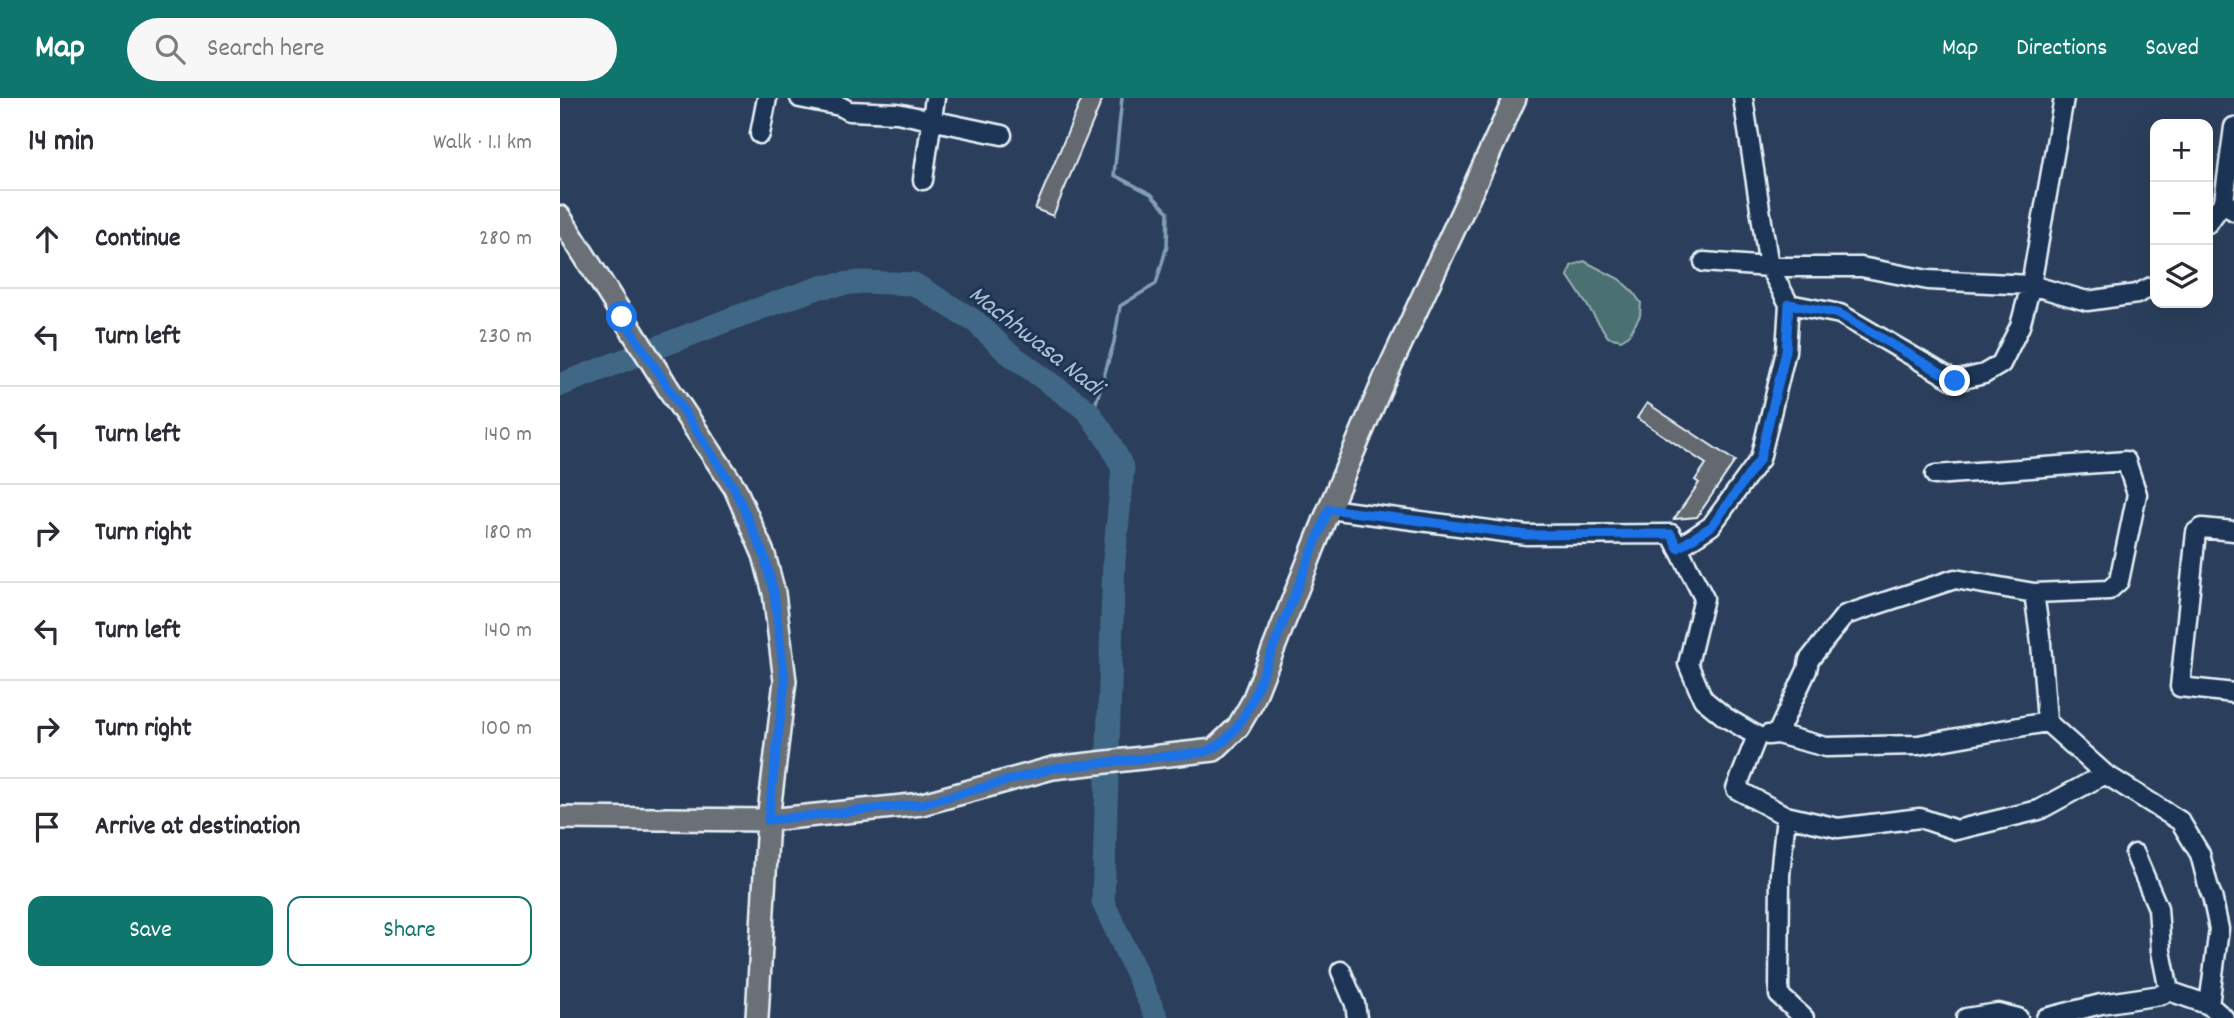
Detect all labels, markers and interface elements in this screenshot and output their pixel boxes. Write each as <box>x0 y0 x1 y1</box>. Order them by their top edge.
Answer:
search box <box>127 18 617 81</box>
text: Map <box>35 26 85 73</box>
icon: search <box>151 30 189 68</box>
text: Search here <box>207 31 325 68</box>
text: Map <box>1942 32 1978 66</box>
text: Directions <box>2016 32 2107 66</box>
text: Saved <box>2145 32 2199 66</box>
map controls <box>2150 119 2213 308</box>
button: + <box>2150 119 2213 182</box>
text: 14 min <box>28 122 94 165</box>
text: Walk · 1.1 km <box>433 127 532 160</box>
button: − <box>2150 182 2213 245</box>
icon: ahead <box>28 220 66 258</box>
text: Continue <box>95 221 180 258</box>
text: 280 m <box>479 223 532 256</box>
button: layers <box>2150 245 2213 308</box>
water label: Machhwasa Nadi <box>960 277 1113 409</box>
route start <box>606 301 637 332</box>
icon: left <box>28 318 66 356</box>
text: Turn left <box>95 319 181 356</box>
text: 230 m <box>478 321 532 354</box>
route end <box>1939 365 1970 396</box>
icon: left <box>28 416 66 454</box>
text: Turn left <box>95 417 181 454</box>
text: 140 m <box>484 419 532 452</box>
icon: right <box>28 514 66 552</box>
text: Turn right <box>95 515 192 552</box>
text: 180 m <box>484 517 532 550</box>
icon: left <box>28 612 66 650</box>
text: Turn left <box>95 613 181 650</box>
text: 140 m <box>484 615 532 648</box>
icon: right <box>28 710 66 748</box>
text: Turn right <box>95 711 192 748</box>
text: 100 m <box>481 713 532 746</box>
icon: arrive <box>28 808 66 846</box>
text: Arrive at destination <box>95 809 300 846</box>
button: Save <box>28 896 273 966</box>
button: Share <box>287 896 532 966</box>

